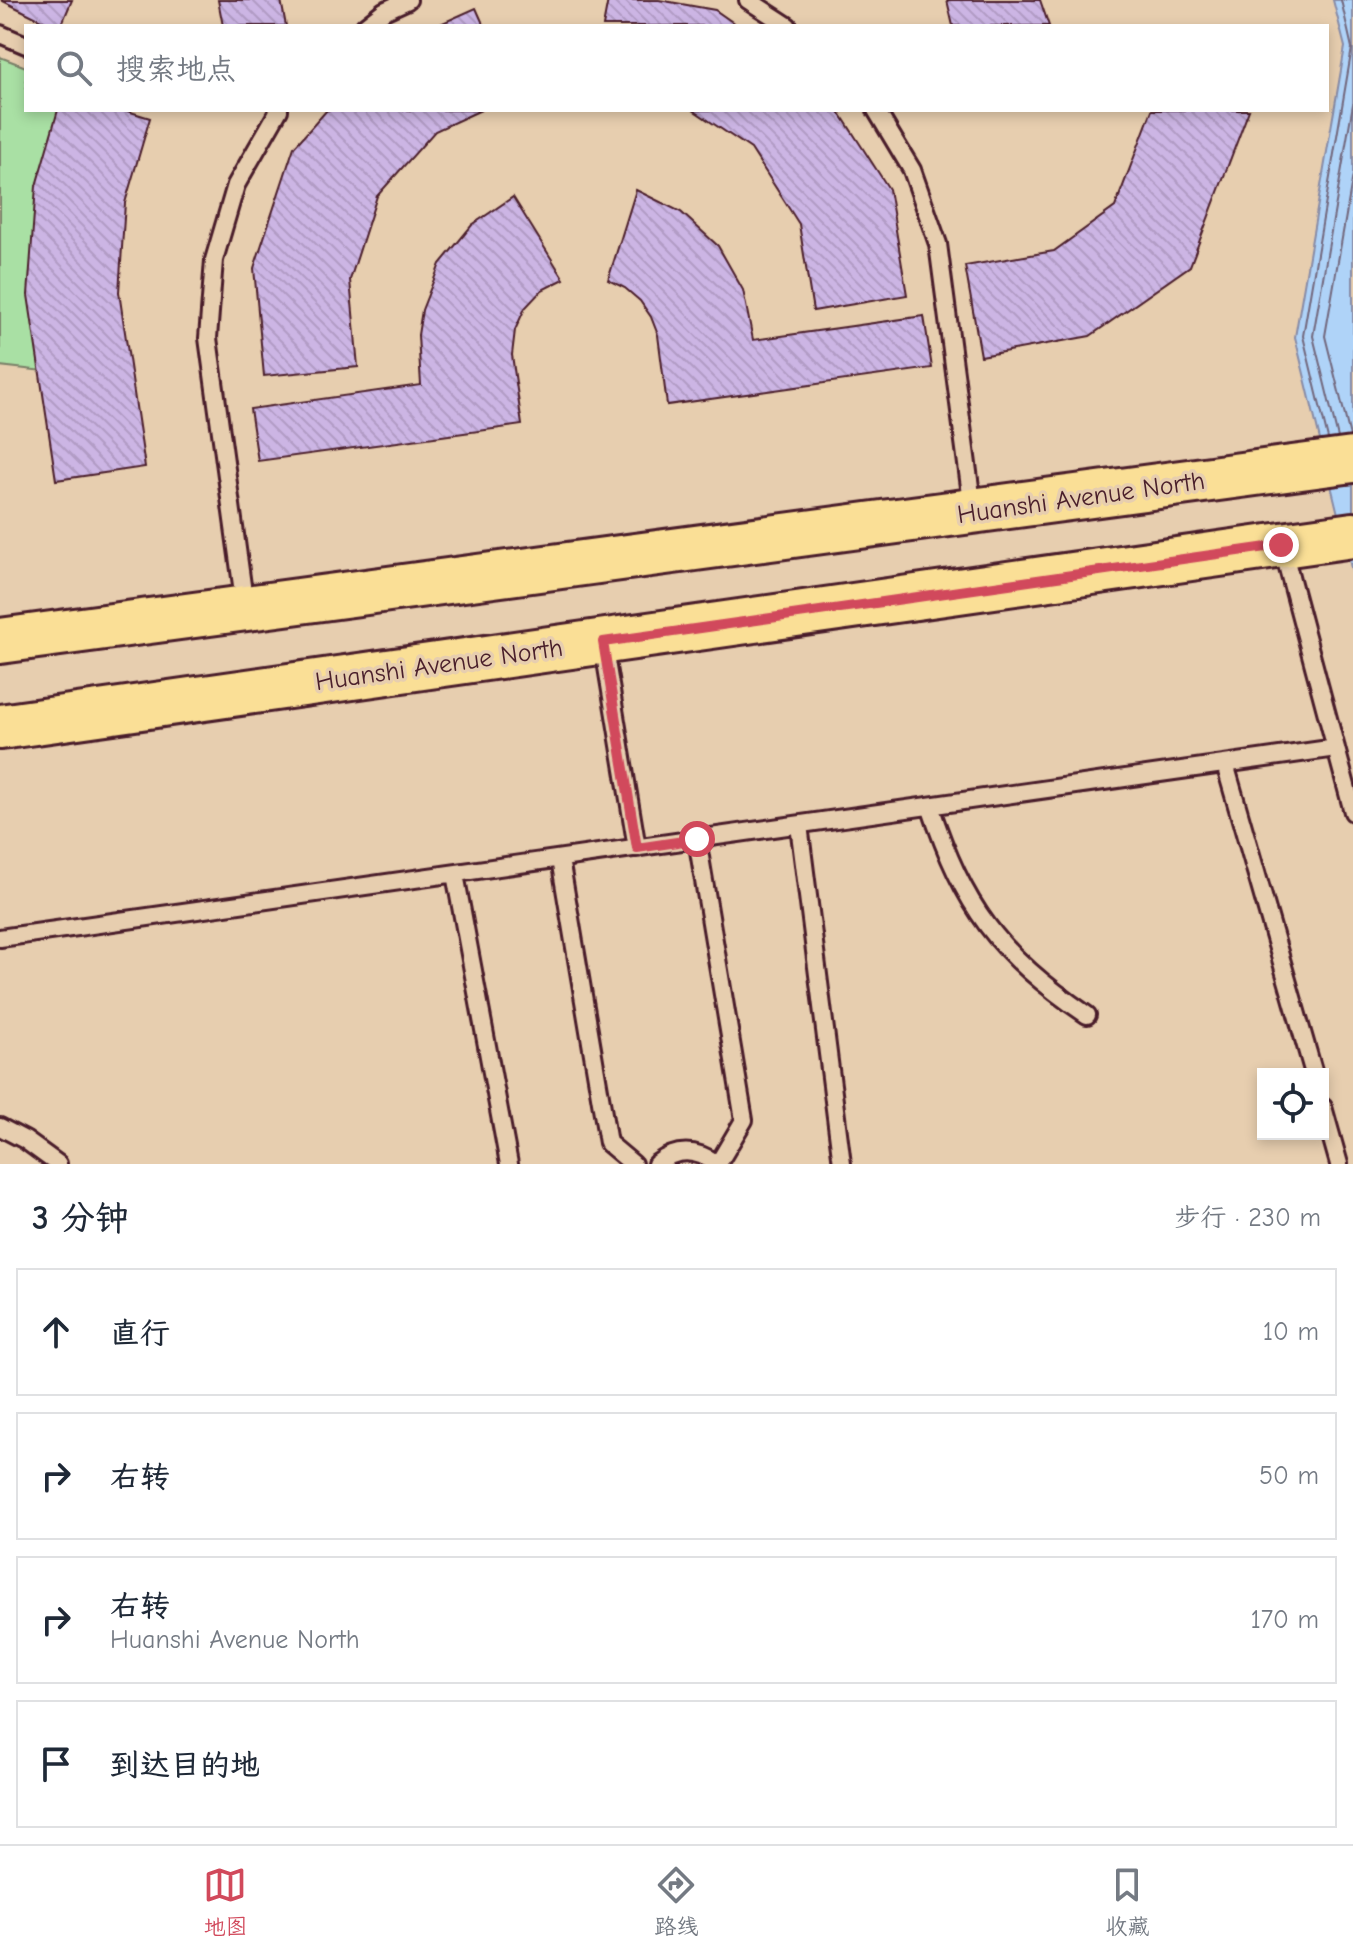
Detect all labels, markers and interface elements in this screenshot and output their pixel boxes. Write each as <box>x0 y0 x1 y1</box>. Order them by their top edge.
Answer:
search box <box>24 24 1329 112</box>
icon: search <box>52 46 96 90</box>
text: 搜索地点 <box>116 52 236 87</box>
street label: Huanshi Avenue North <box>955 466 1207 530</box>
route end <box>1263 527 1299 563</box>
street label: Huanshi Avenue North <box>313 633 565 697</box>
route start <box>679 821 715 857</box>
map controls <box>1257 1068 1329 1140</box>
button: locate <box>1257 1068 1329 1140</box>
text: 3 分钟 <box>32 1198 129 1238</box>
text: 步行 · 230 m <box>1174 1203 1321 1233</box>
icon: ahead <box>34 1310 78 1354</box>
text: 直行 <box>110 1316 170 1351</box>
text: 10 m <box>1263 1317 1319 1347</box>
icon: right <box>34 1454 78 1498</box>
text: 右转 <box>110 1460 170 1495</box>
text: 50 m <box>1259 1461 1319 1491</box>
text: 右转 <box>110 1589 170 1624</box>
icon: right <box>34 1598 78 1642</box>
text: 170 m <box>1250 1605 1319 1635</box>
text: Huanshi Avenue North <box>110 1625 360 1655</box>
icon: arrive <box>34 1742 78 1786</box>
text: 到达目的地 <box>110 1748 260 1783</box>
tab: 地图 <box>203 1863 248 1940</box>
tab: 路线 <box>654 1863 699 1940</box>
tab: 收藏 <box>1105 1863 1150 1940</box>

